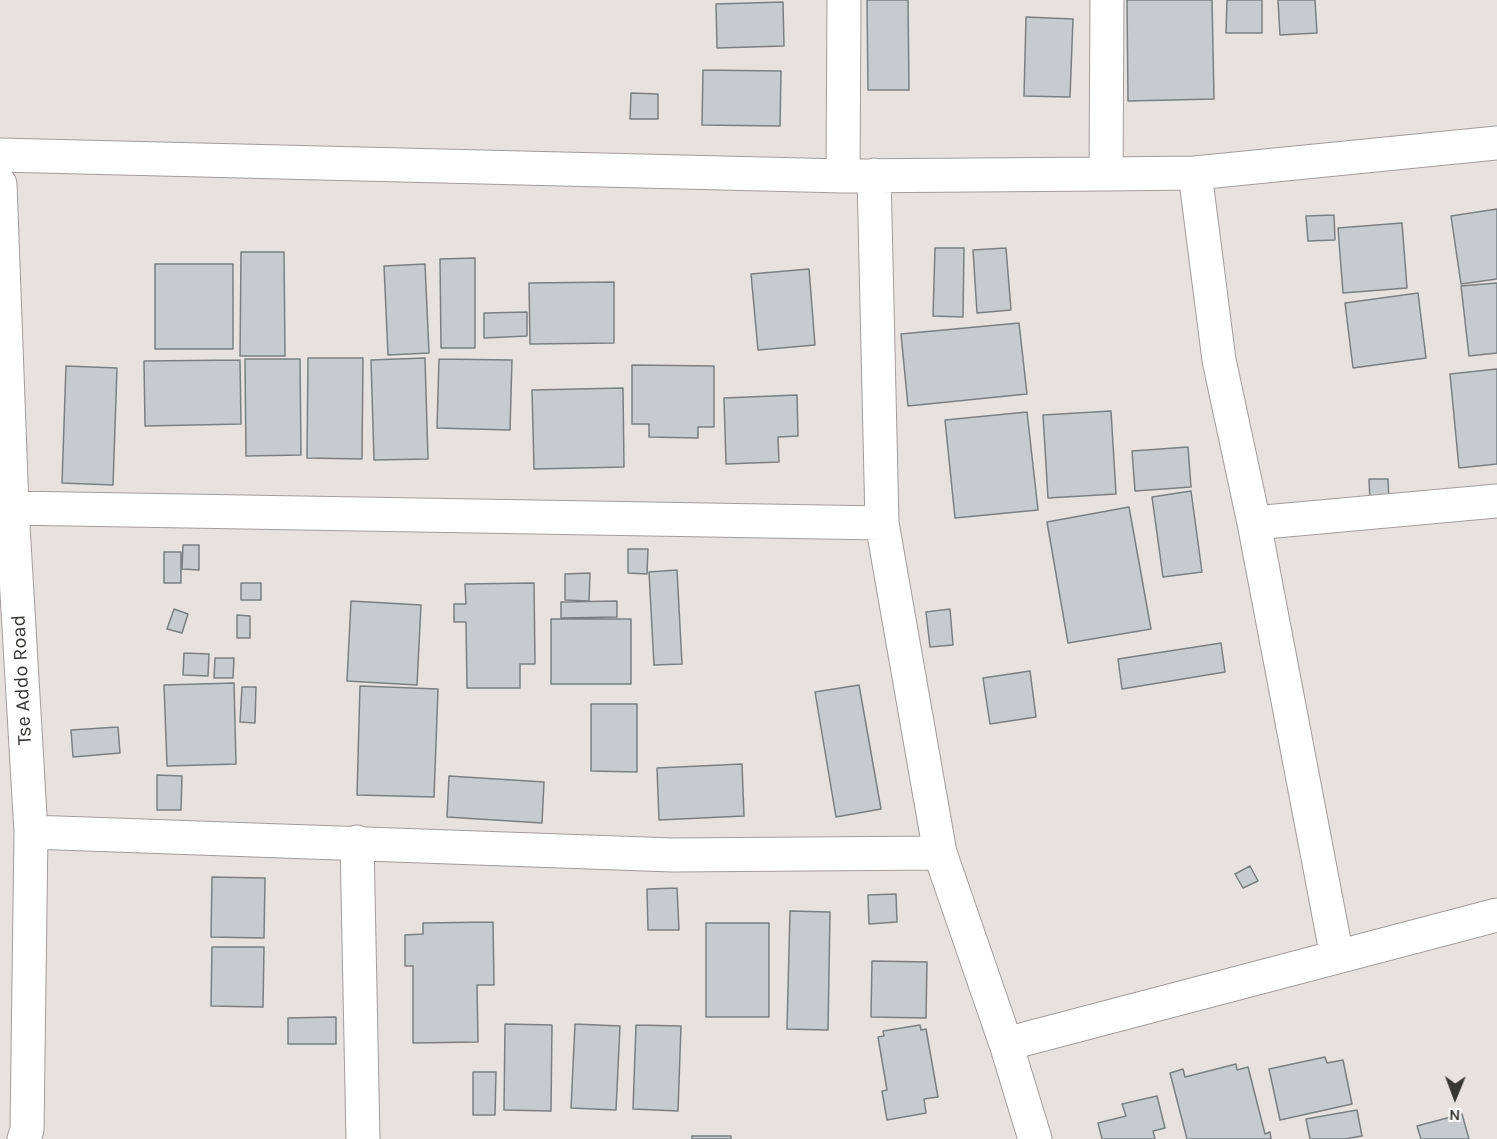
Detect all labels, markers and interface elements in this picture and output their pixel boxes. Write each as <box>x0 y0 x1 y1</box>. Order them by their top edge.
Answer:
street label: Tse Addo Road <box>7 614 37 746</box>
north arrow <box>1425 1067 1485 1127</box>
text: N <box>1449 1106 1461 1125</box>

